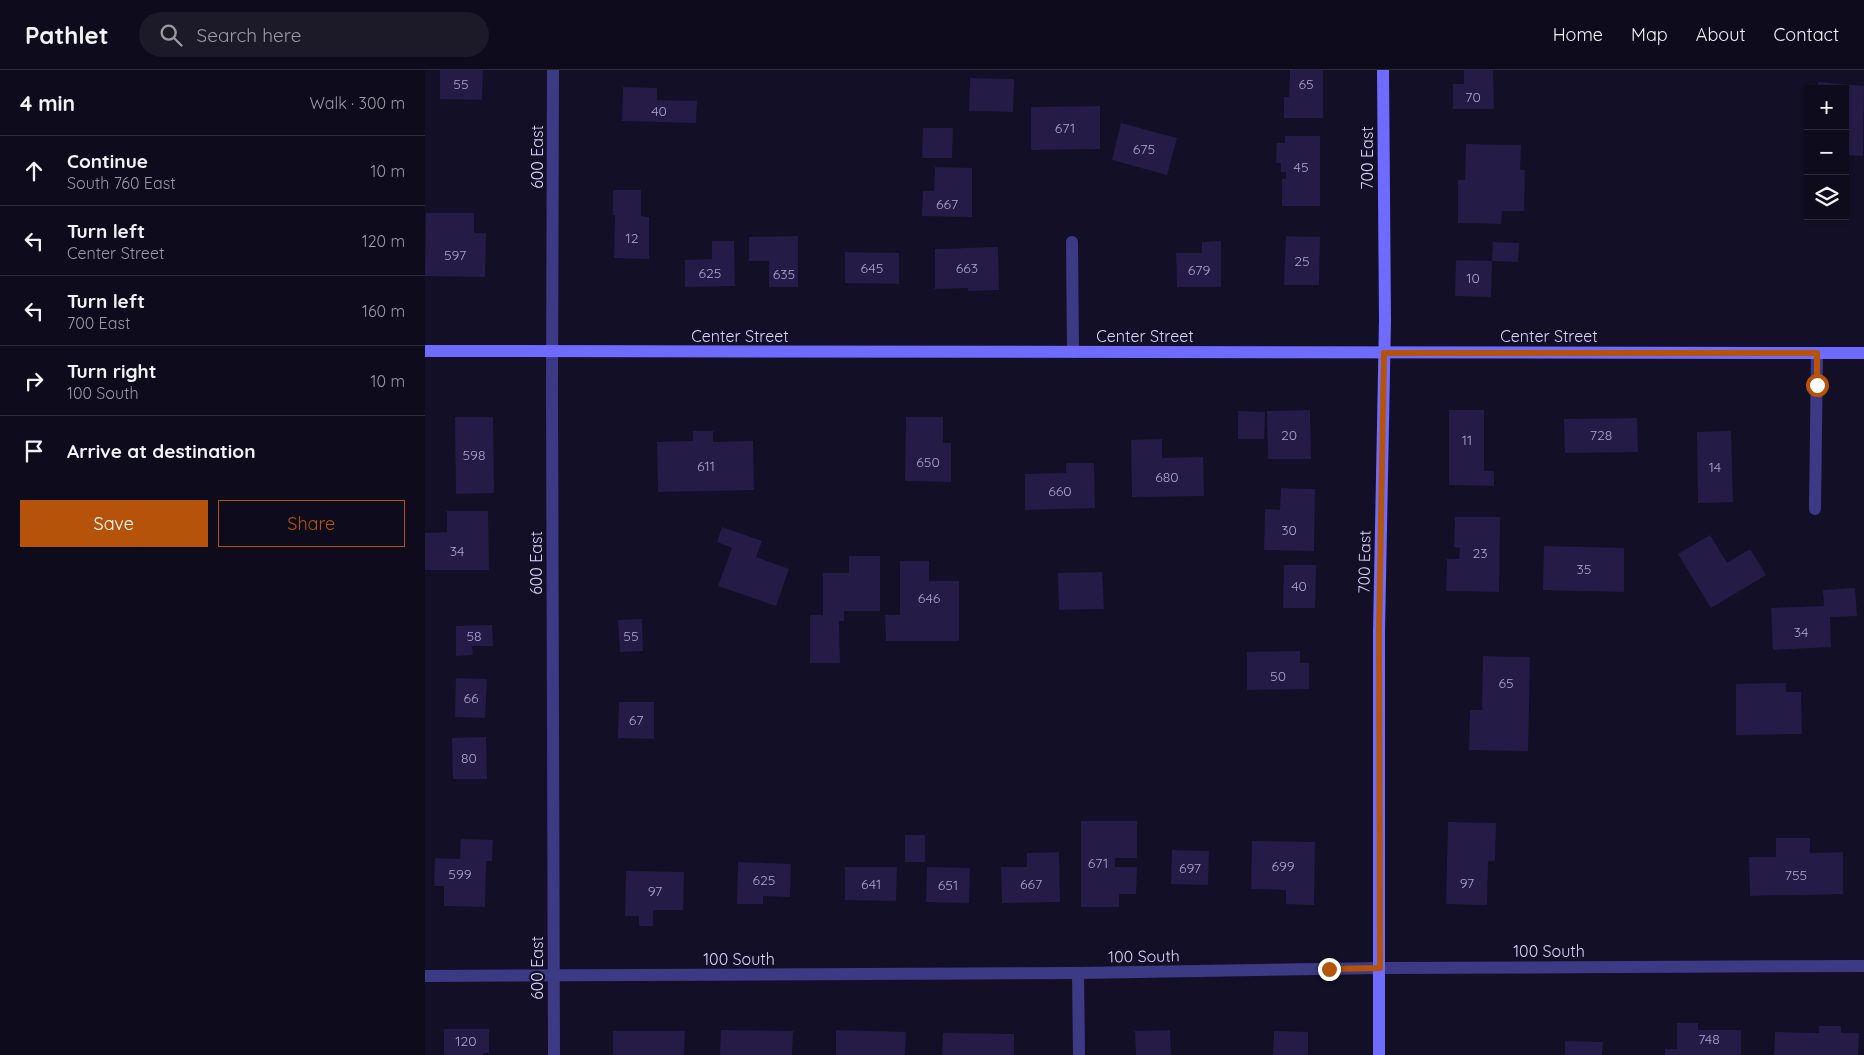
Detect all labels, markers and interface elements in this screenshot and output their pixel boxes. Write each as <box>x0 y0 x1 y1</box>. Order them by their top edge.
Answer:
search box <box>139 12 489 57</box>
text: Pathlet <box>25 20 109 50</box>
icon: search <box>157 21 185 49</box>
text: Search here <box>197 23 301 47</box>
text: Home <box>1553 23 1603 46</box>
text: Map <box>1631 23 1668 46</box>
text: About <box>1696 23 1746 46</box>
text: Contact <box>1774 23 1839 46</box>
house number: 55 <box>453 75 469 93</box>
house number: 65 <box>1298 75 1314 93</box>
map controls <box>1804 85 1849 220</box>
button: + <box>1804 85 1849 130</box>
house number: 70 <box>1465 88 1481 106</box>
text: 4 min <box>20 90 75 116</box>
text: Walk · 300 m <box>310 93 405 113</box>
house number: 40 <box>651 102 667 120</box>
house number: 671 <box>1055 119 1075 137</box>
street label: 600 East <box>527 125 547 189</box>
street label: 700 East <box>1357 126 1377 190</box>
button: − <box>1804 130 1849 175</box>
house number: 675 <box>1133 140 1155 158</box>
text: Continue <box>67 149 148 173</box>
icon: ahead <box>20 157 48 185</box>
house number: 45 <box>1293 158 1309 176</box>
text: 10 m <box>371 161 405 181</box>
text: South 760 East <box>67 173 176 193</box>
button: layers <box>1804 175 1849 220</box>
house number: 667 <box>936 195 958 213</box>
text: Turn left <box>67 219 145 243</box>
icon: left <box>20 227 48 255</box>
house number: 12 <box>626 229 639 247</box>
text: 120 m <box>362 231 405 251</box>
text: Center Street <box>67 243 164 263</box>
house number: 597 <box>444 246 466 264</box>
house number: 25 <box>1294 252 1310 270</box>
house number: 645 <box>861 259 883 277</box>
house number: 663 <box>956 259 978 277</box>
house number: 679 <box>1188 261 1210 279</box>
house number: 625 <box>699 264 721 282</box>
house number: 635 <box>773 265 795 283</box>
house number: 10 <box>1466 269 1480 287</box>
text: Turn left <box>67 289 145 313</box>
icon: left <box>20 297 48 325</box>
text: 160 m <box>362 301 405 321</box>
text: 700 East <box>67 313 130 333</box>
street label: Center Street <box>691 326 789 346</box>
street label: Center Street <box>1096 326 1194 346</box>
street label: Center Street <box>1500 326 1598 346</box>
text: Turn right <box>67 359 156 383</box>
icon: right <box>20 367 48 395</box>
text: 10 m <box>371 371 405 391</box>
route start <box>1806 374 1829 397</box>
text: 100 South <box>67 383 139 403</box>
house number: 20 <box>1281 426 1297 444</box>
house number: 728 <box>1590 426 1612 444</box>
house number: 11 <box>1462 431 1472 449</box>
icon: arrive <box>20 437 48 465</box>
text: Arrive at destination <box>67 439 256 463</box>
house number: 598 <box>462 446 486 464</box>
house number: 650 <box>916 453 940 471</box>
house number: 611 <box>697 457 715 475</box>
house number: 14 <box>1709 458 1721 476</box>
house number: 680 <box>1155 468 1179 486</box>
house number: 660 <box>1048 482 1072 500</box>
button: Save <box>20 500 208 547</box>
button: Share <box>218 500 405 547</box>
house number: 30 <box>1281 521 1297 539</box>
street label: 700 East <box>1353 530 1375 594</box>
street label: 600 East <box>526 531 546 595</box>
house number: 34 <box>450 542 464 560</box>
house number: 23 <box>1472 544 1488 562</box>
house number: 35 <box>1577 560 1591 578</box>
house number: 40 <box>1291 577 1307 595</box>
house number: 646 <box>918 589 941 607</box>
house number: 34 <box>1794 623 1808 641</box>
house number: 58 <box>466 627 482 645</box>
house number: 55 <box>623 627 639 645</box>
house number: 50 <box>1270 667 1286 685</box>
house number: 65 <box>1498 674 1514 692</box>
house number: 66 <box>463 689 479 707</box>
house number: 67 <box>629 711 643 729</box>
house number: 80 <box>461 749 477 767</box>
house number: 671 <box>1088 854 1108 872</box>
house number: 699 <box>1271 857 1295 875</box>
house number: 697 <box>1179 859 1201 877</box>
house number: 599 <box>448 865 472 883</box>
house number: 755 <box>1785 866 1807 884</box>
house number: 625 <box>753 871 775 889</box>
house number: 97 <box>1460 874 1474 892</box>
house number: 641 <box>861 875 881 893</box>
house number: 667 <box>1020 875 1042 893</box>
house number: 651 <box>938 876 958 894</box>
house number: 97 <box>648 882 662 900</box>
street label: 600 East <box>527 936 547 1000</box>
street label: 100 South <box>1513 941 1585 961</box>
street label: 100 South <box>1108 945 1180 967</box>
street label: 100 South <box>703 949 775 969</box>
route end <box>1318 958 1341 981</box>
house number: 748 <box>1698 1030 1720 1048</box>
house number: 120 <box>455 1032 477 1050</box>

